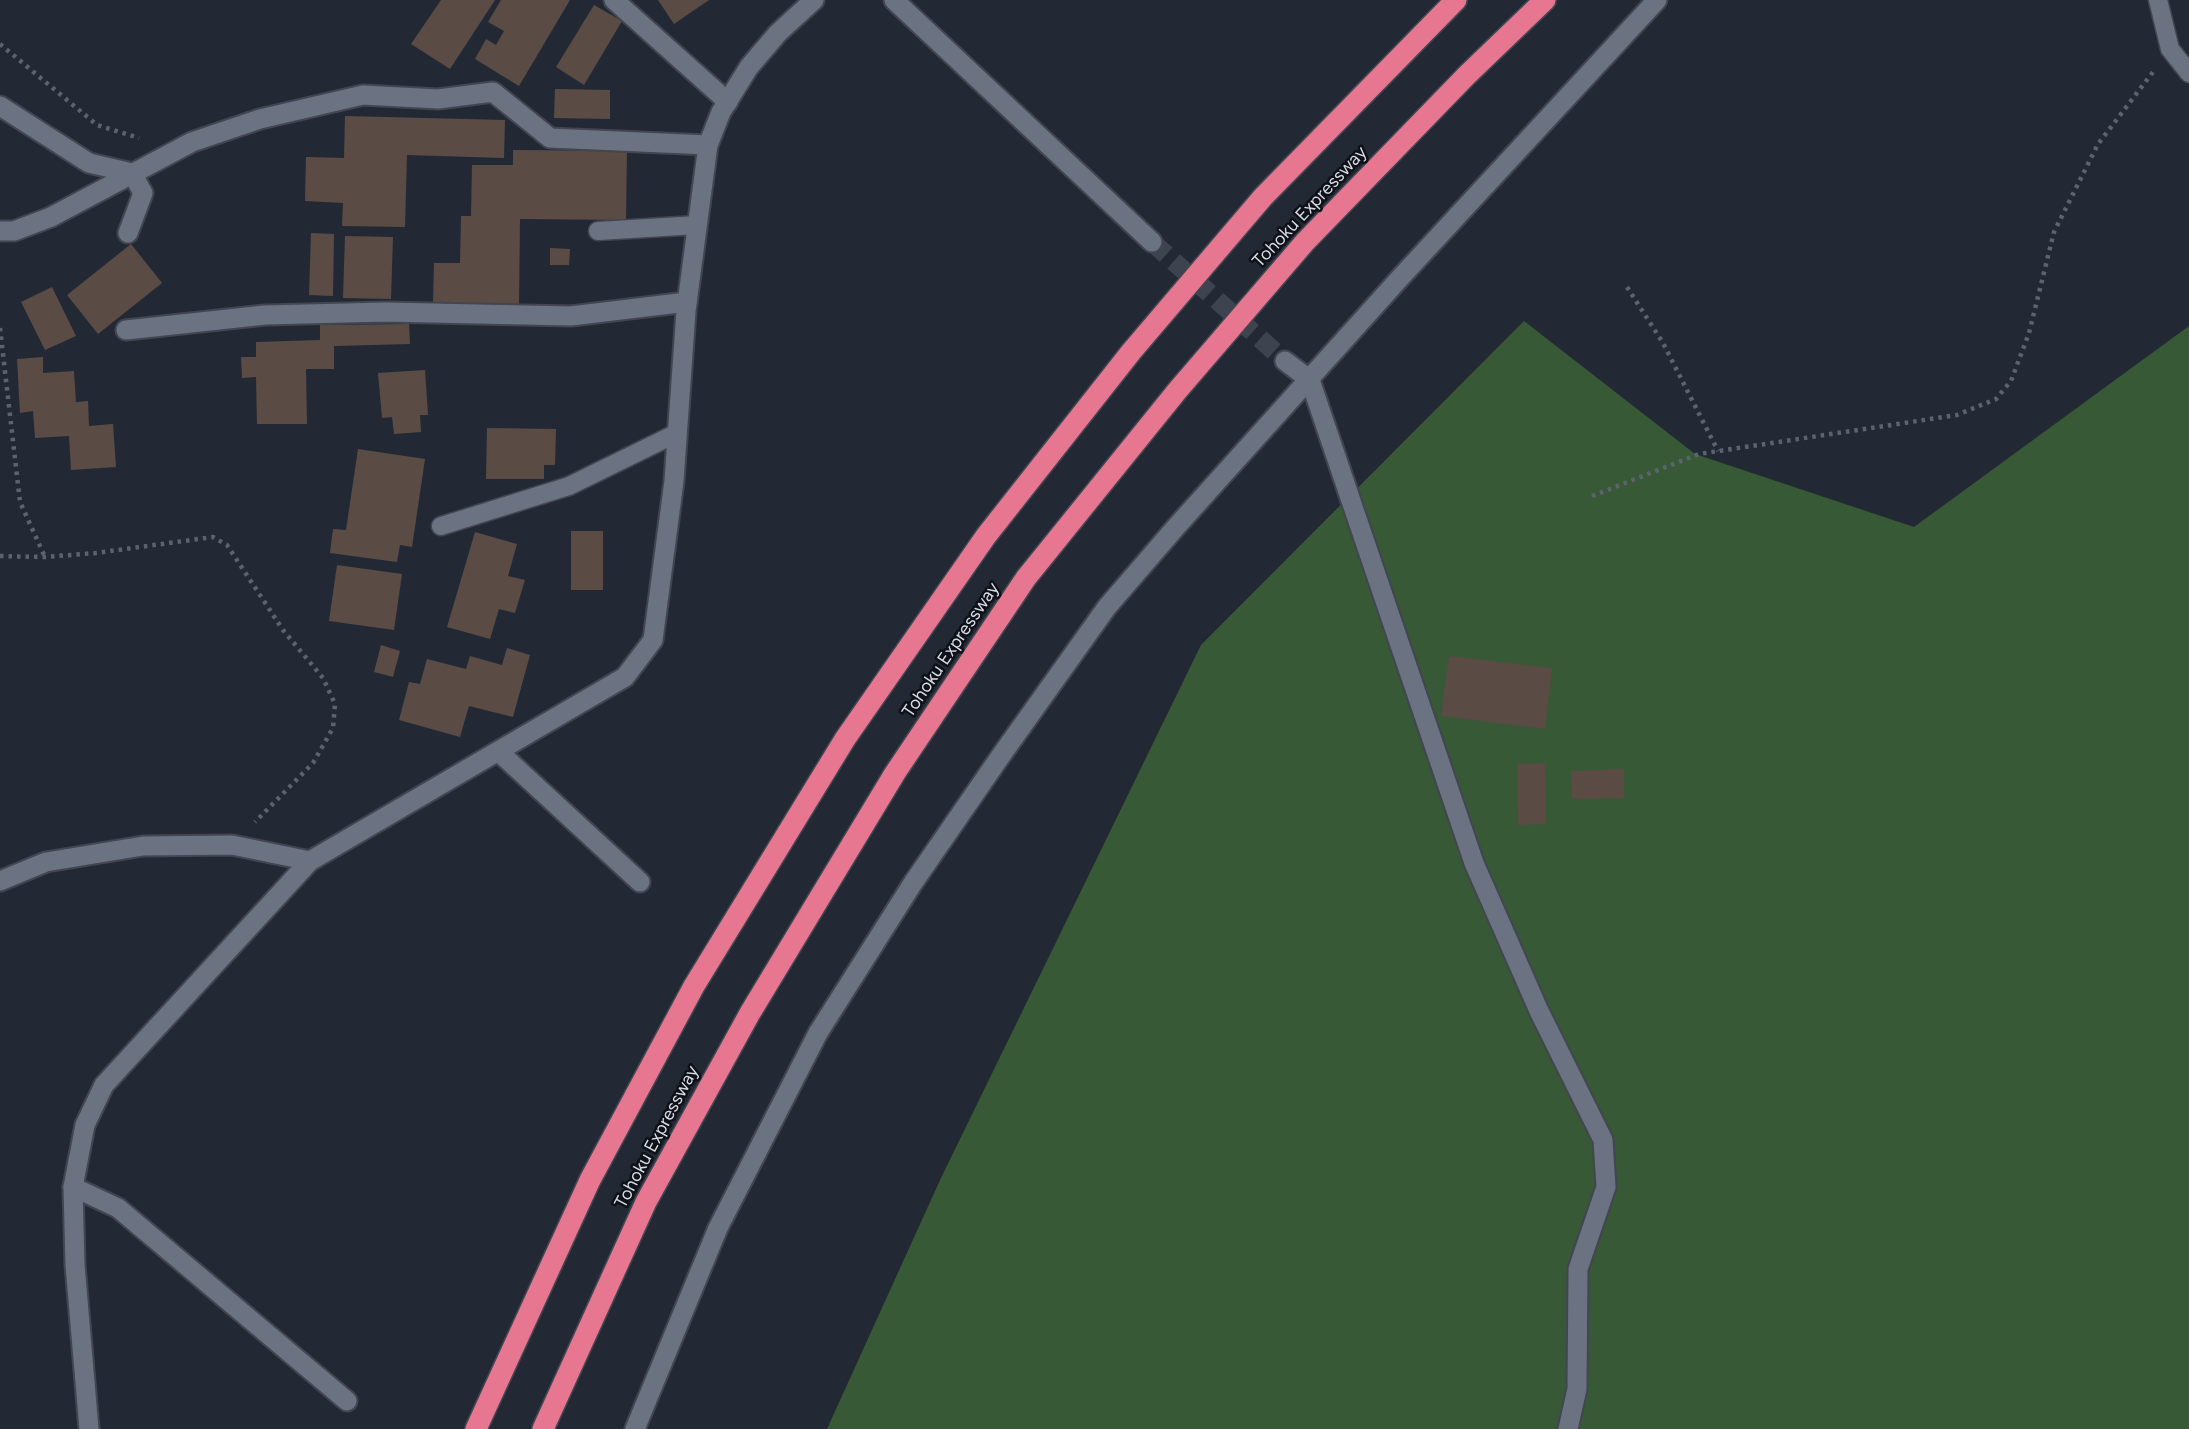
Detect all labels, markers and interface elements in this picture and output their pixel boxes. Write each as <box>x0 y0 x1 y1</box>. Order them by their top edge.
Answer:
street label: Tohoku Expressway <box>1248 142 1372 272</box>
street label: Tohoku Expressway <box>898 579 1004 721</box>
street label: Tohoku Expressway <box>610 1062 704 1212</box>

